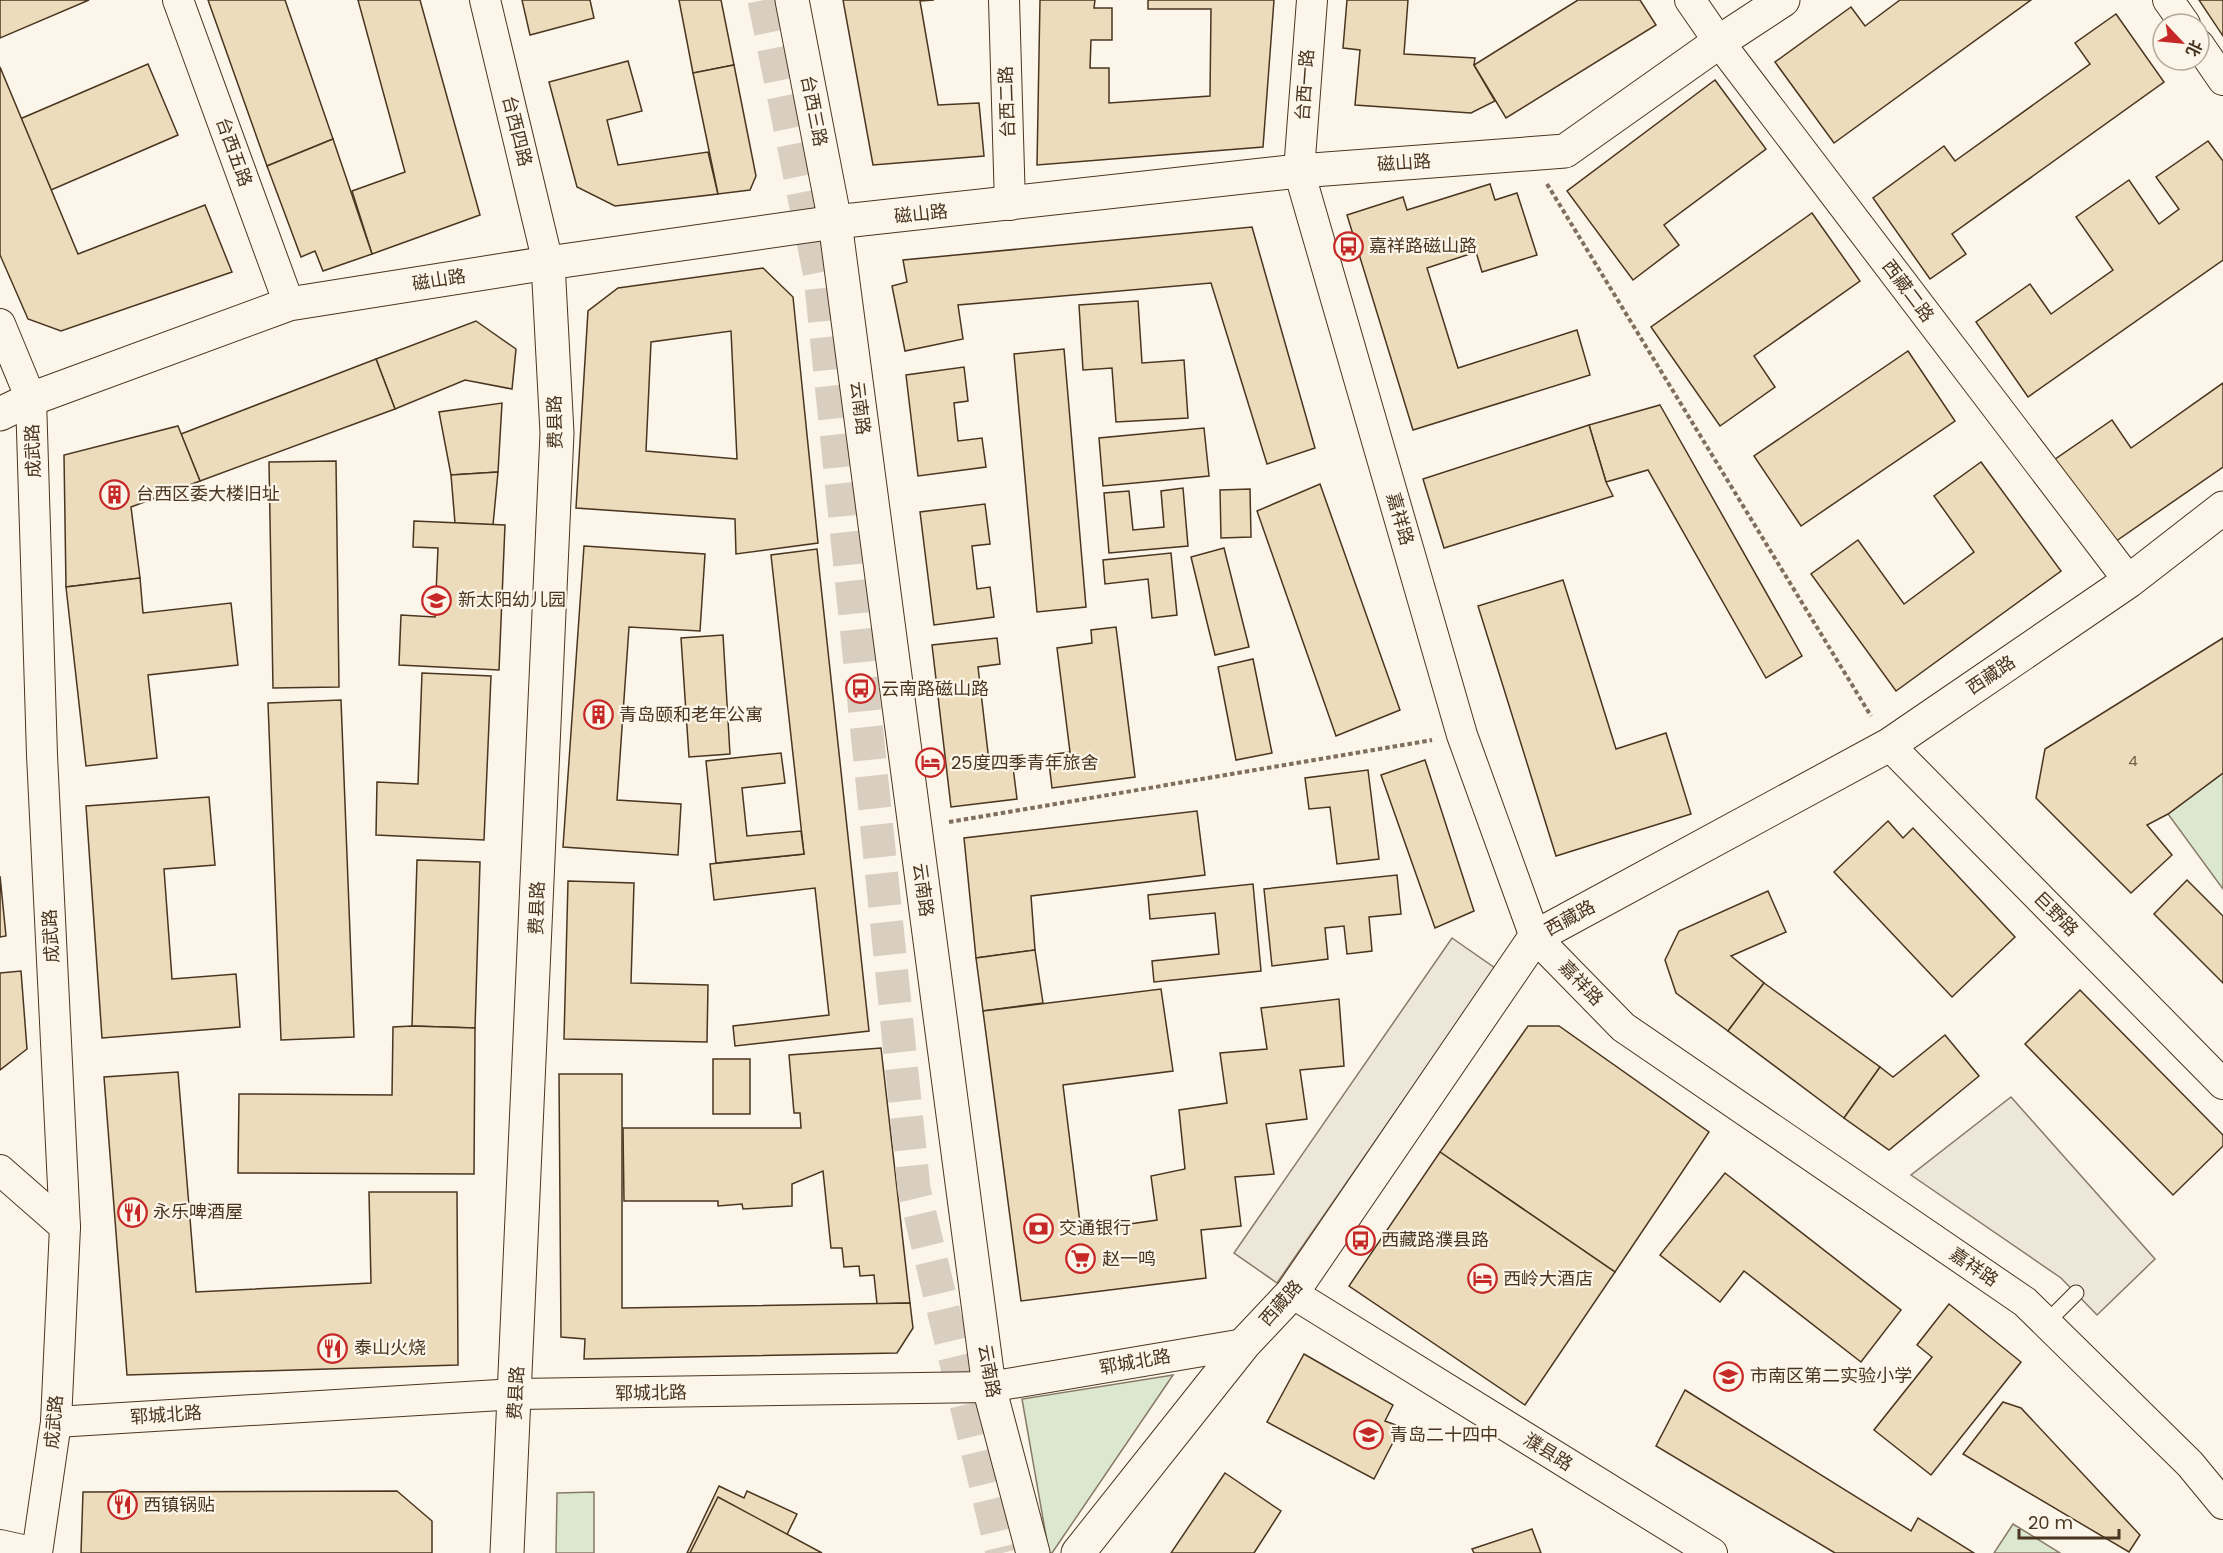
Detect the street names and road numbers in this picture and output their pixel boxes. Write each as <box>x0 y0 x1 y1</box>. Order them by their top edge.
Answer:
street label: 台西一路 <box>1290 48 1319 122</box>
street label: 台西二路 <box>993 66 1020 138</box>
street label: 台西三路 <box>795 73 834 149</box>
street label: 台西四路 <box>497 93 538 169</box>
street label: 台西五路 <box>210 114 259 190</box>
street label: 磁山路 <box>1376 148 1432 177</box>
street label: 磁山路 <box>893 198 949 229</box>
street label: 西藏二路 <box>1877 254 1940 327</box>
street label: 磁山路 <box>410 263 468 296</box>
street label: 云南路 <box>845 380 876 436</box>
street label: 费县路 <box>542 395 567 449</box>
street label: 成武路 <box>19 424 46 478</box>
street label: 嘉祥路 <box>1381 489 1420 548</box>
street label: 西藏路 <box>1961 649 2020 700</box>
street label: 云南路 <box>907 861 940 918</box>
street label: 费县路 <box>523 881 550 935</box>
street label: 巨野路 <box>2028 886 2084 942</box>
street label: 西藏路 <box>1540 894 1599 942</box>
street label: 成武路 <box>37 908 64 964</box>
street label: 嘉祥路 <box>1554 955 1609 1011</box>
street label: 嘉祥路 <box>1945 1241 2004 1292</box>
street label: 西藏路 <box>1253 1274 1308 1331</box>
street label: 云南路 <box>972 1342 1006 1400</box>
street label: 郓城北路 <box>1097 1343 1173 1380</box>
street label: 费县路 <box>502 1365 529 1421</box>
street label: 郓城北路 <box>615 1379 687 1406</box>
street label: 成武路 <box>39 1394 68 1450</box>
street label: 郓城北路 <box>129 1400 203 1429</box>
street label: 濮县路 <box>1519 1427 1578 1476</box>

